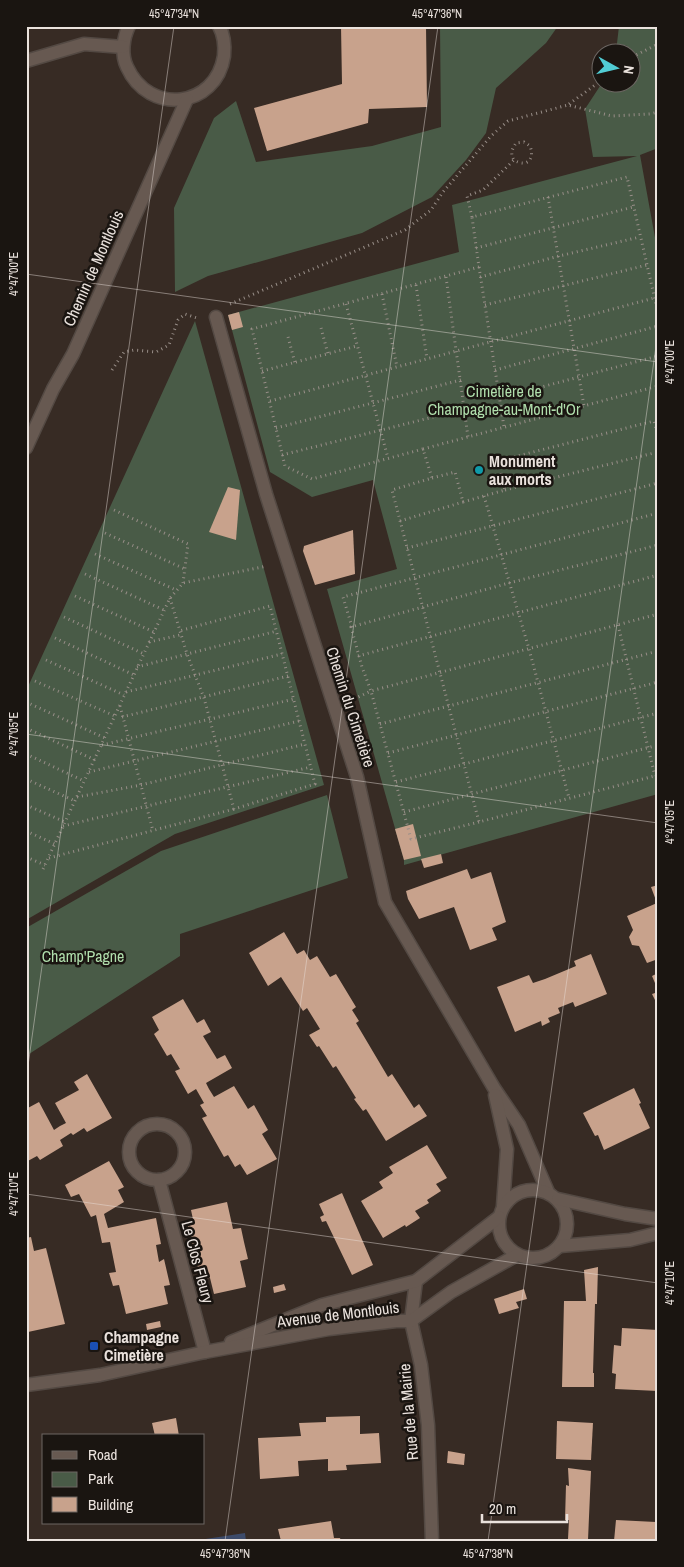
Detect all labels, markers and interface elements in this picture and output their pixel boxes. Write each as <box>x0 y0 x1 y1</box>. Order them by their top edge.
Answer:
text: 45°47'34"N <box>149 6 199 22</box>
text: 45°47'36"N <box>412 6 462 22</box>
north arrow <box>592 42 642 92</box>
text: N <box>619 64 638 75</box>
street label: Chemin de Montlouis <box>58 207 128 329</box>
text: 4°47'00"E <box>6 252 22 296</box>
text: 4°47'00"E <box>662 340 678 384</box>
park label: Cimetière de Champagne-au-Mont-d'Or <box>428 380 581 420</box>
place label: Monument aux morts <box>489 450 556 490</box>
marker: Monument aux morts <box>473 464 485 476</box>
street label: Chemin du Cimetière <box>321 644 381 770</box>
text: 4°47'05"E <box>6 712 22 756</box>
text: 4°47'05"E <box>662 800 678 844</box>
park label: Champ'Pagne <box>42 945 124 967</box>
text: 4°47'10"E <box>6 1172 22 1216</box>
street label: Le Clos Fleury <box>176 1218 220 1306</box>
text: 4°47'10"E <box>662 1261 678 1305</box>
street label: Avenue de Montlouis <box>275 1296 400 1333</box>
place label: Champagne Cimetière <box>104 1326 179 1366</box>
marker: Champagne Cimetière <box>88 1340 100 1352</box>
street label: Rue de la Mairie <box>393 1363 423 1461</box>
legend <box>42 1434 205 1524</box>
text: Road <box>88 1444 117 1465</box>
text: Park <box>88 1468 114 1489</box>
scale bar <box>482 1492 566 1524</box>
text: Building <box>88 1494 133 1515</box>
text: 20 m <box>489 1498 516 1519</box>
text: 45°47'36"N <box>200 1546 250 1562</box>
text: 45°47'38"N <box>463 1546 513 1562</box>

